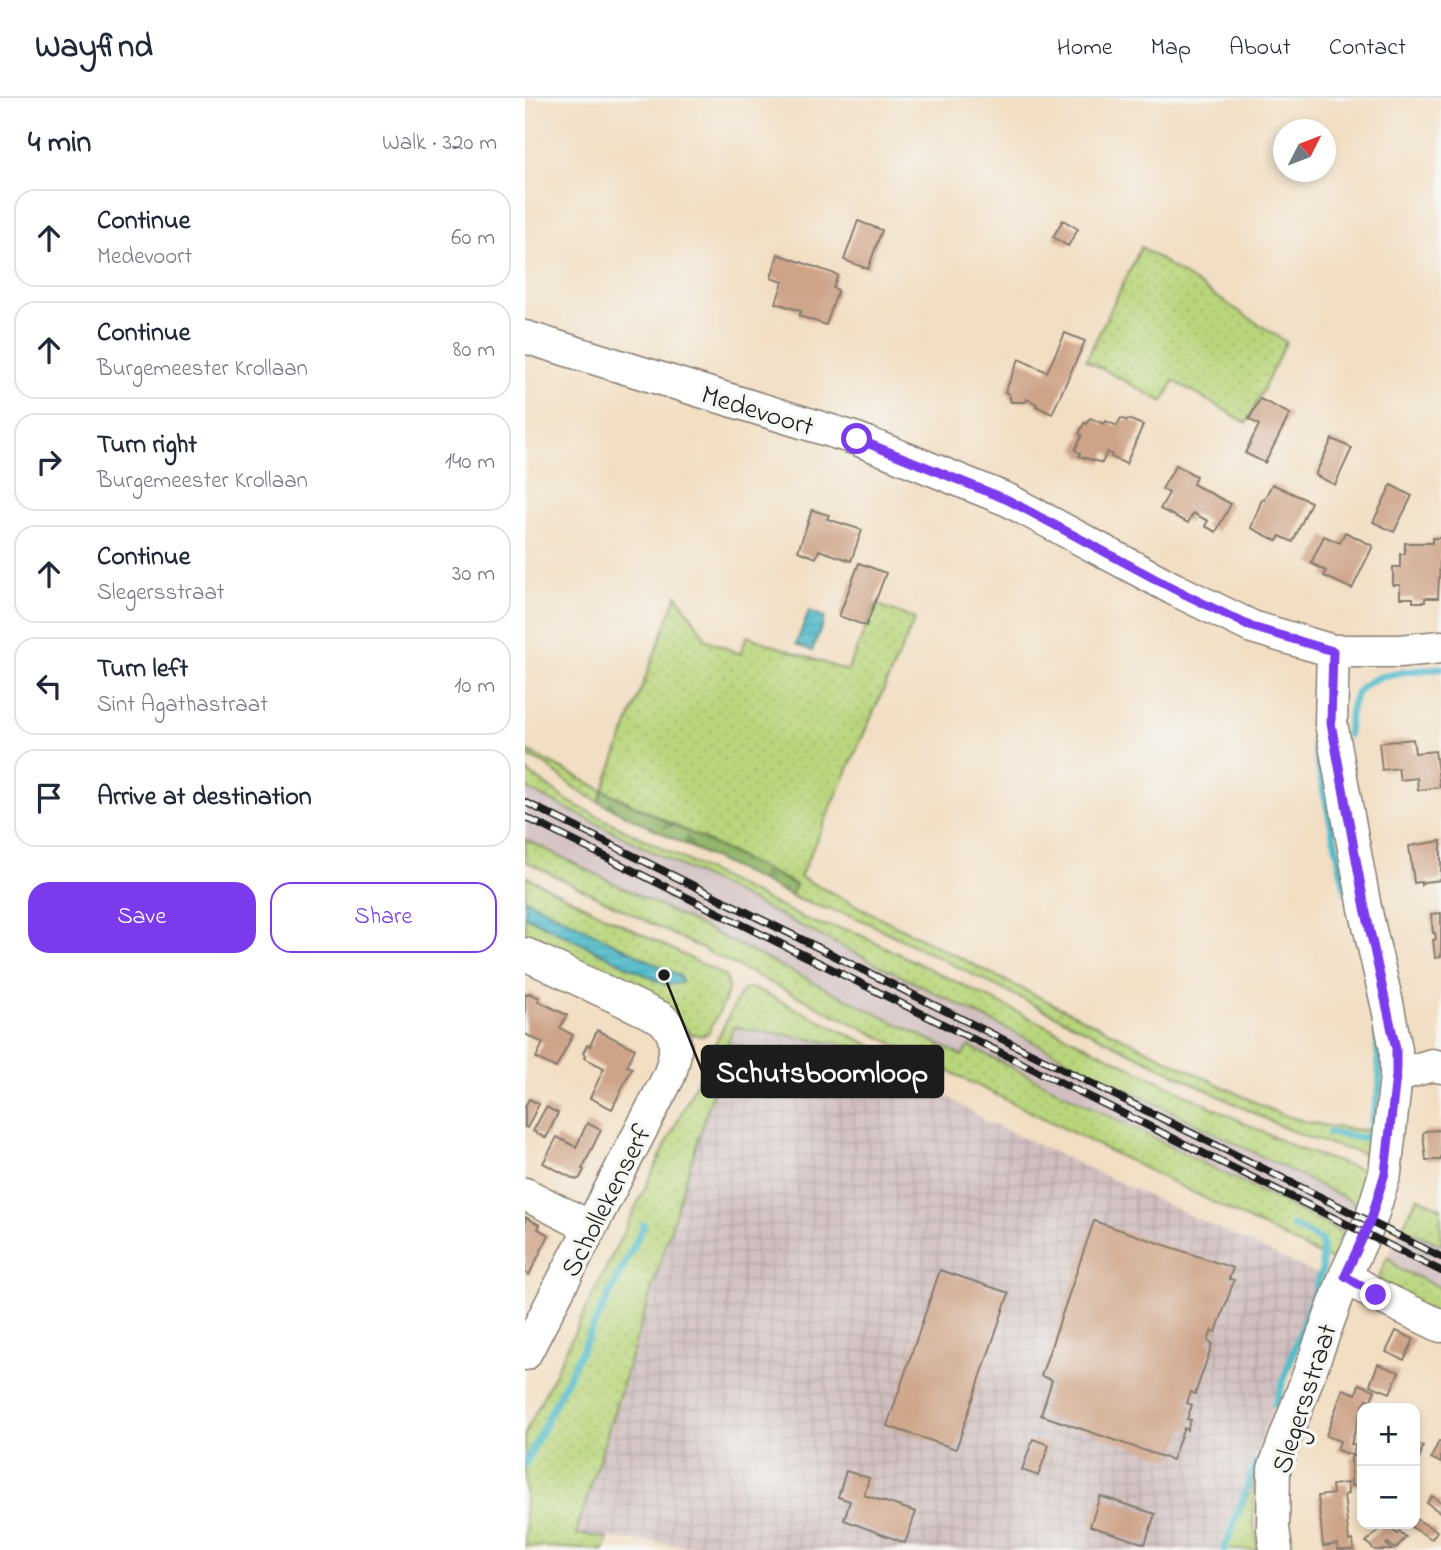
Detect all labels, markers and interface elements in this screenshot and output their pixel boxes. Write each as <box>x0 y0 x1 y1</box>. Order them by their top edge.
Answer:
text: Wayfind <box>35 24 153 72</box>
text: Home <box>1057 31 1113 66</box>
text: Map <box>1151 31 1191 66</box>
text: About <box>1229 31 1291 66</box>
text: Contact <box>1329 31 1406 66</box>
north arrow <box>1273 119 1336 182</box>
text: 4 min <box>28 122 91 166</box>
text: Walk · 320 m <box>382 127 497 160</box>
text: Continue <box>97 203 190 241</box>
icon: ahead <box>30 219 68 257</box>
text: 60 m <box>451 222 495 255</box>
text: Medevoort <box>97 241 192 274</box>
text: Continue <box>97 315 190 353</box>
icon: ahead <box>30 331 68 369</box>
text: 80 m <box>453 334 495 367</box>
text: Burgemeester Krollaan <box>97 353 308 386</box>
street label: Medevoort <box>696 376 818 449</box>
route start <box>841 423 872 454</box>
text: Turn right <box>97 427 197 465</box>
icon: right <box>30 443 68 481</box>
text: 140 m <box>445 446 495 479</box>
text: Burgemeester Krollaan <box>97 465 308 498</box>
text: Continue <box>97 539 190 577</box>
icon: ahead <box>30 555 68 593</box>
text: 30 m <box>452 558 495 591</box>
text: Slegersstraat <box>97 577 225 610</box>
text: Turn left <box>97 651 188 689</box>
icon: left <box>30 667 68 705</box>
text: 10 m <box>454 670 495 703</box>
text: Sint Agathastraat <box>97 689 268 722</box>
icon: arrive <box>30 779 68 817</box>
text: Arrive at destination <box>97 779 312 817</box>
button: Save <box>28 882 256 953</box>
button: Share <box>270 882 497 953</box>
callout: Schutsboomloop <box>702 1046 943 1097</box>
text: Schutsboomloop <box>716 1053 928 1097</box>
street label: Schollekenserf <box>552 1118 664 1285</box>
route end <box>1360 1279 1391 1310</box>
street label: Slegersstraat <box>1263 1319 1350 1479</box>
map controls <box>1357 1403 1420 1529</box>
button: + <box>1357 1403 1420 1466</box>
button: − <box>1357 1466 1420 1529</box>

